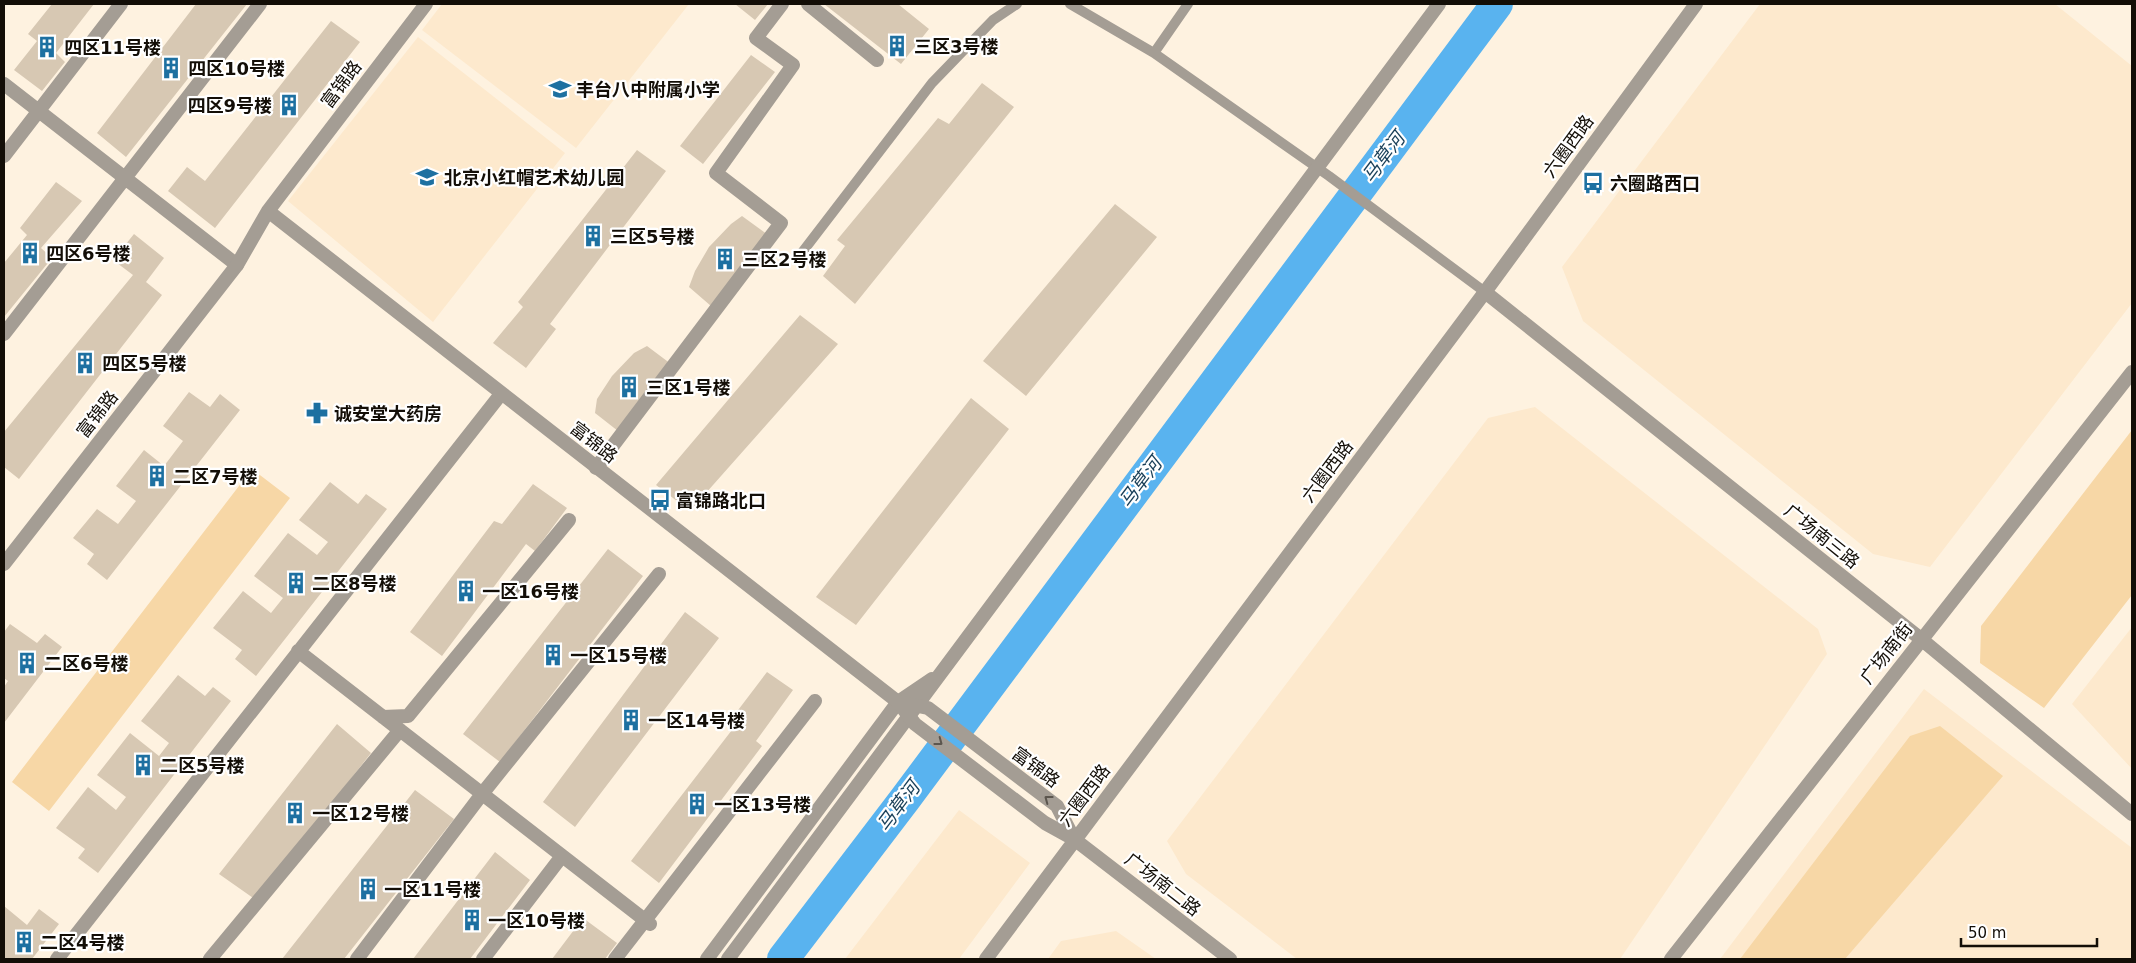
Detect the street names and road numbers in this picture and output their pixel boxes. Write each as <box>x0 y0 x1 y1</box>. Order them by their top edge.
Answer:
street label: 富锦路 <box>316 56 366 112</box>
street label: 六圈西路 <box>1538 111 1598 181</box>
street label: 富锦路 <box>72 386 122 442</box>
street label: 富锦路 <box>566 417 622 467</box>
street label: 六圈西路 <box>1297 436 1357 506</box>
street label: 广场南三路 <box>1780 500 1864 572</box>
street label: 广场南街 <box>1856 618 1916 688</box>
street label: 富锦路 <box>1008 742 1064 792</box>
street label: 六圈西路 <box>1054 760 1114 830</box>
street label: 广场南二路 <box>1121 848 1205 920</box>

